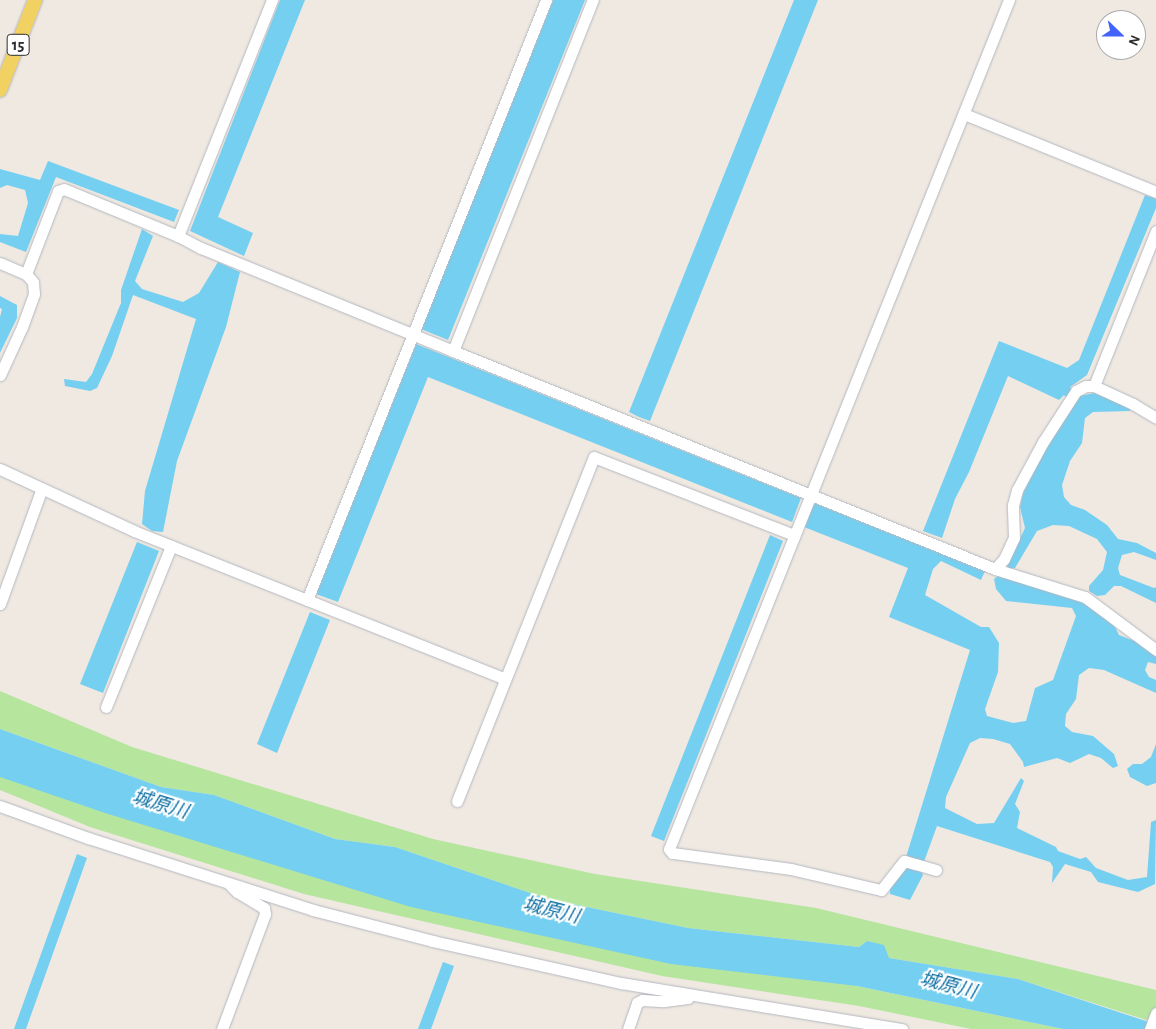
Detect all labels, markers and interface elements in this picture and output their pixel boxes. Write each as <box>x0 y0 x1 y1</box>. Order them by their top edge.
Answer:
north arrow <box>1096 10 1146 60</box>
road number: 15 <box>6 32 30 58</box>
text: N <box>1126 33 1142 47</box>
water label: 城原川 <box>129 786 191 824</box>
water label: 城原川 <box>521 893 581 929</box>
water label: 城原川 <box>918 968 978 1004</box>

